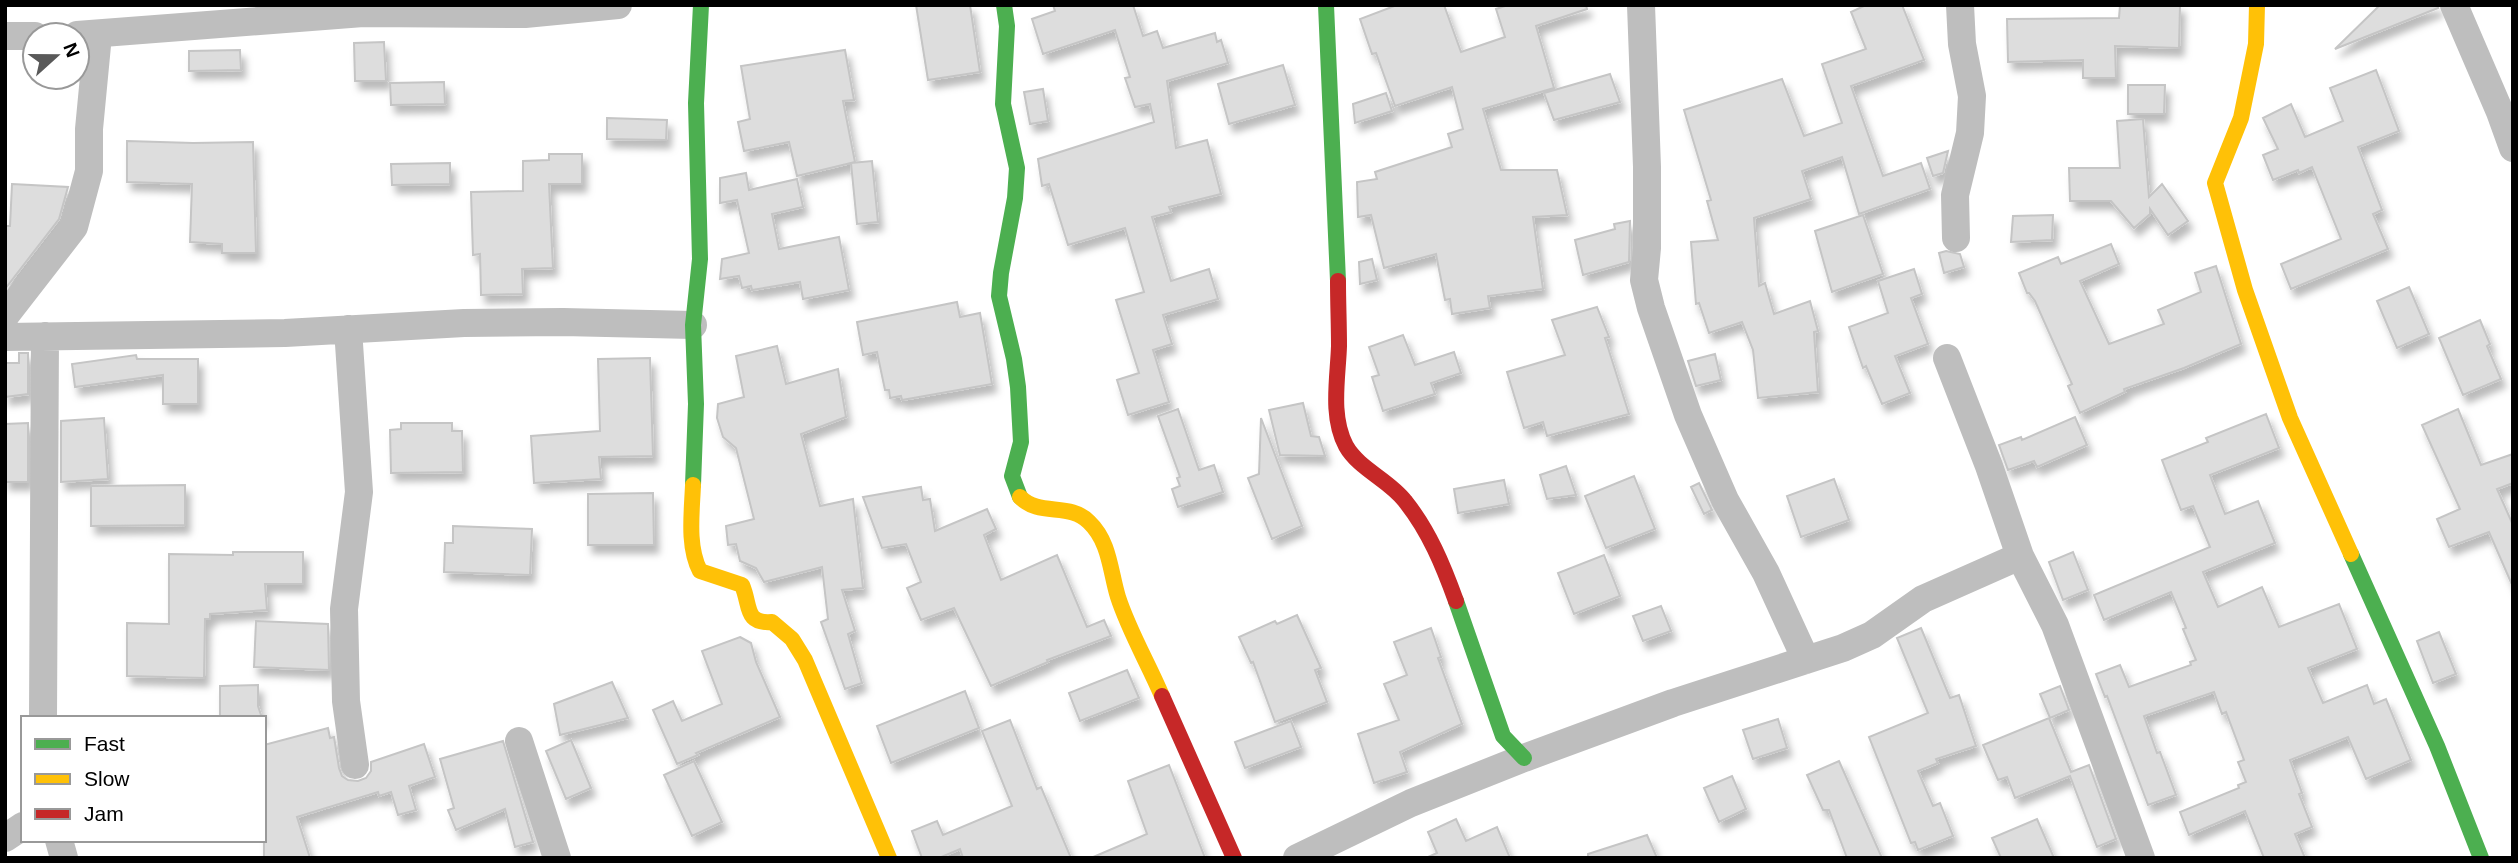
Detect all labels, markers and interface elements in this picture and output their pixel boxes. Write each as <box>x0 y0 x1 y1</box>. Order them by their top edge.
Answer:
north arrow <box>21 21 91 91</box>
text: N <box>59 40 84 60</box>
legend <box>21 716 266 842</box>
text: Fast <box>84 732 125 755</box>
text: Slow <box>84 767 130 790</box>
text: Jam <box>84 802 124 825</box>

